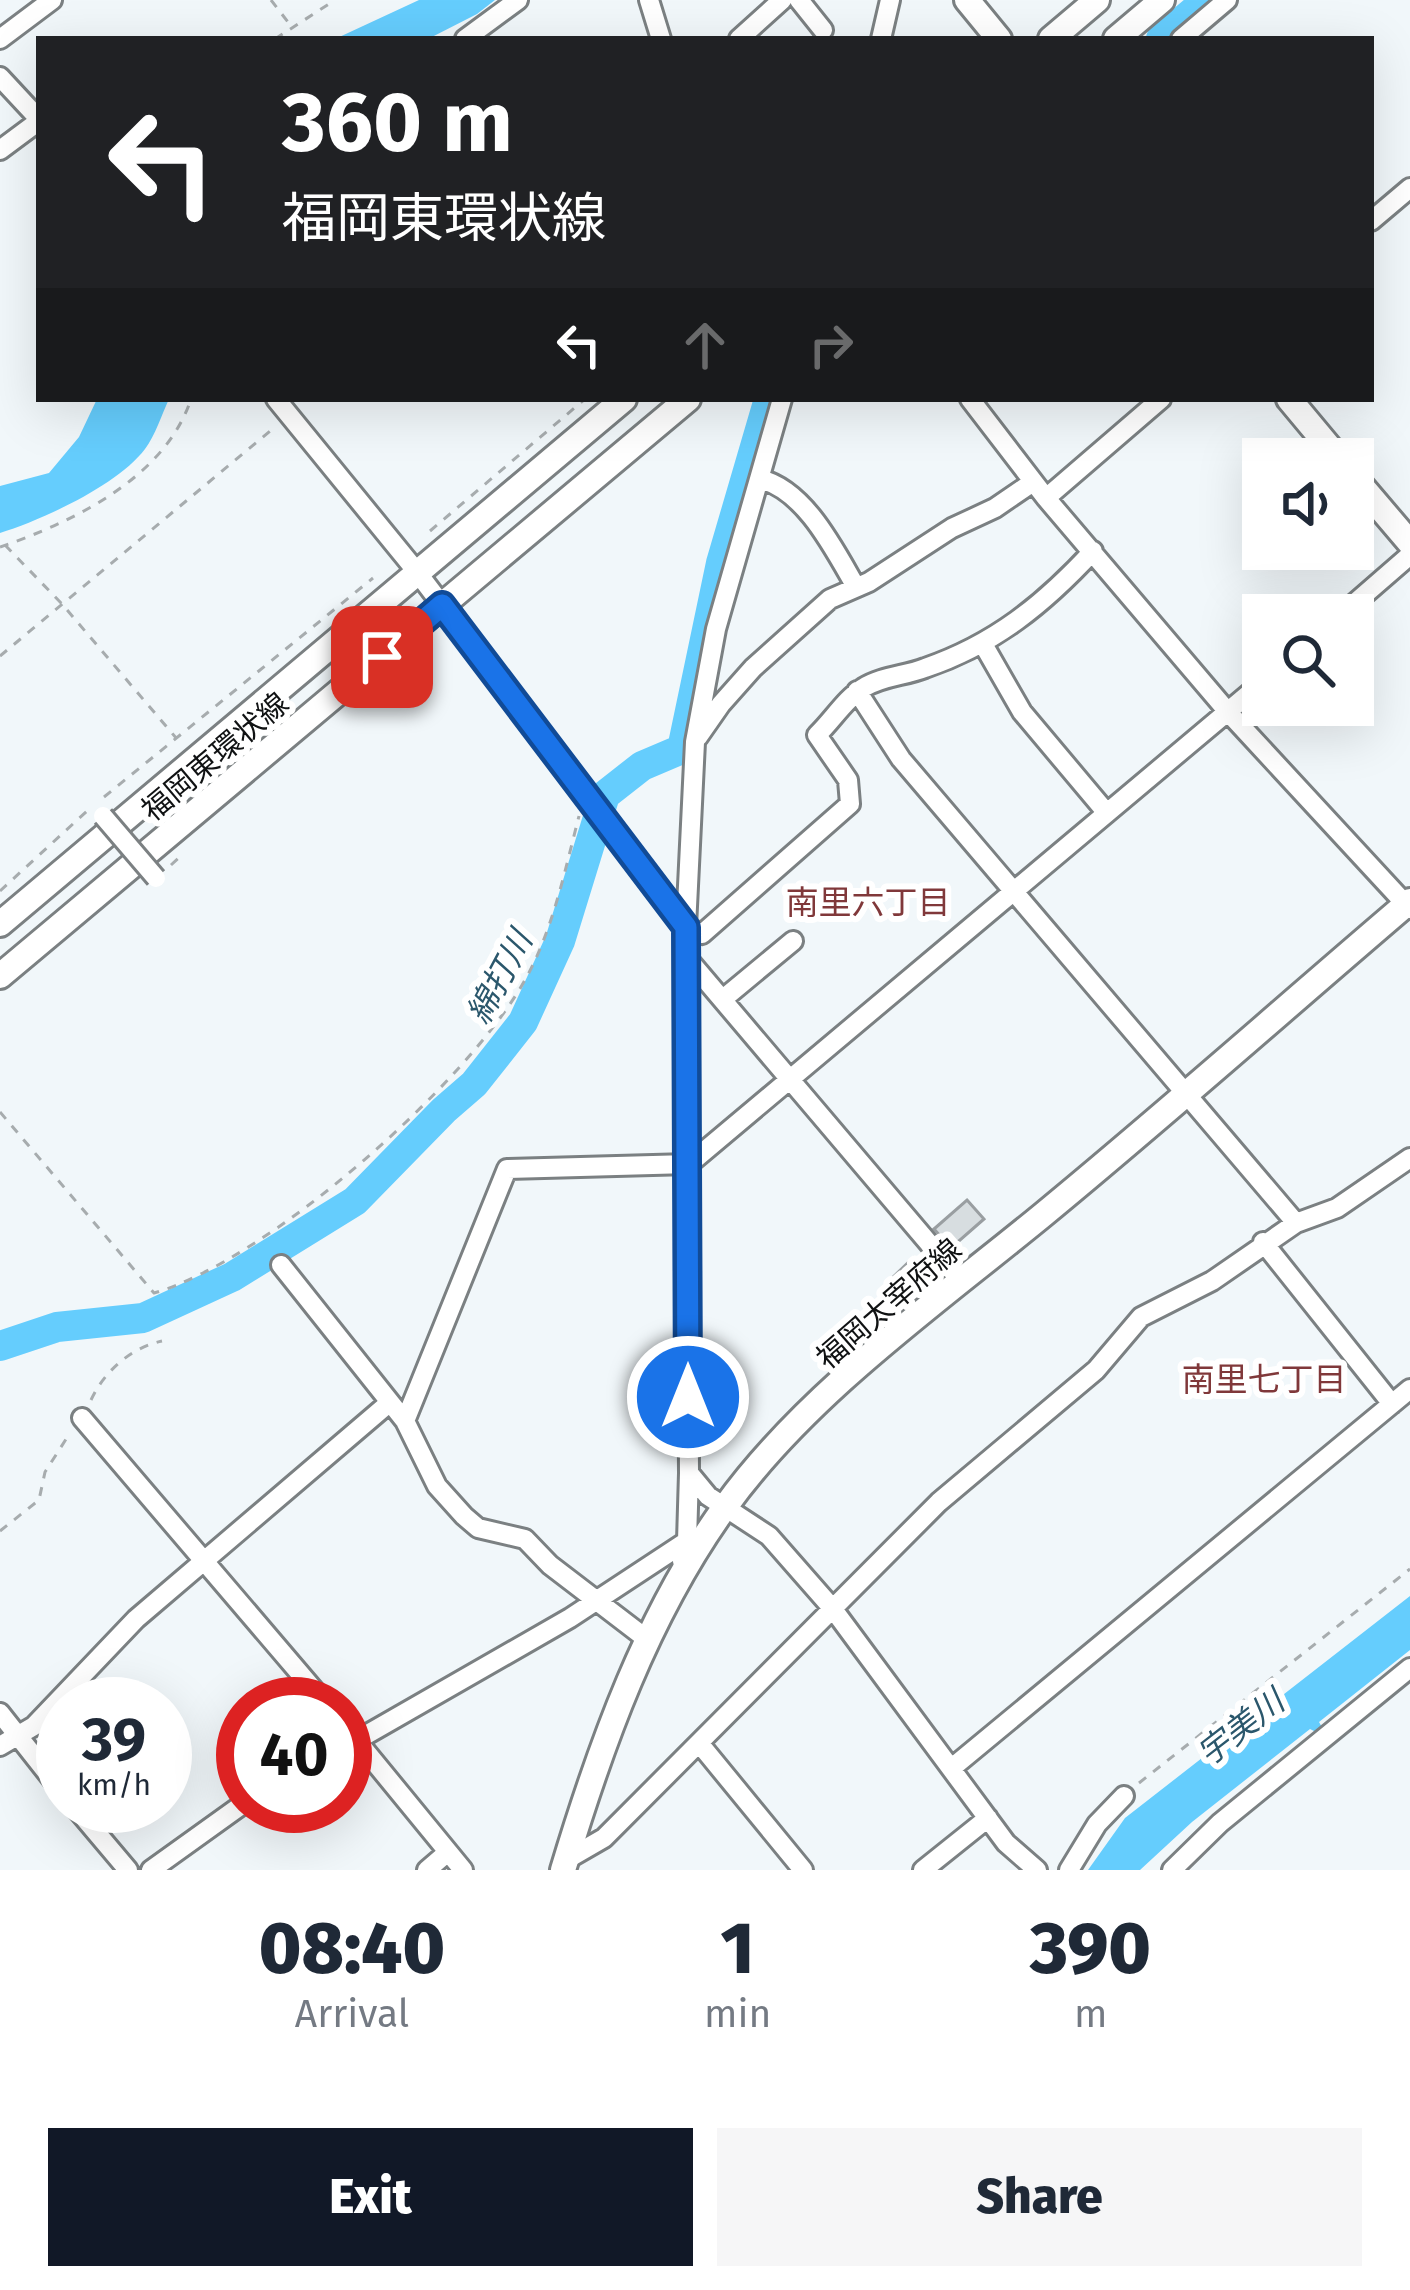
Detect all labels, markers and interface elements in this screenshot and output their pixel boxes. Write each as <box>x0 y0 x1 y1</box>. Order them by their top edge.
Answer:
text: 360 m <box>282 72 513 173</box>
icon: left <box>84 84 240 240</box>
text: 福岡東環状線 <box>282 187 606 251</box>
icon: left <box>546 312 612 378</box>
icon: ahead <box>672 312 738 378</box>
icon: right <box>798 312 864 378</box>
map controls <box>1242 438 1374 726</box>
button: sound <box>1242 438 1374 570</box>
button: search <box>1242 594 1374 726</box>
pin <box>331 606 433 708</box>
icon: arrive <box>349 624 415 690</box>
street label: 福岡東環状線 <box>134 685 296 829</box>
district label: 南里六丁目 <box>786 883 951 923</box>
water label: 綿打川 <box>459 922 542 1031</box>
street label: 福岡太宰府線 <box>809 1231 969 1377</box>
position arrow <box>625 1334 751 1460</box>
district label: 南里七丁目 <box>1182 1360 1347 1400</box>
speed limit sign: 40 <box>216 1677 372 1833</box>
water label: 宇美川 <box>1189 1680 1294 1774</box>
text: 39 <box>82 1704 146 1776</box>
text: km/h <box>77 1767 151 1803</box>
text: 08:40 <box>259 1906 445 1992</box>
text: 1 <box>721 1906 755 1992</box>
text: 390 <box>1030 1906 1151 1992</box>
text: Arrival <box>295 1991 409 2037</box>
text: min <box>704 1991 771 2037</box>
text: m <box>1074 1991 1107 2037</box>
button: Exit <box>48 2128 693 2266</box>
button: Share <box>717 2128 1362 2266</box>

